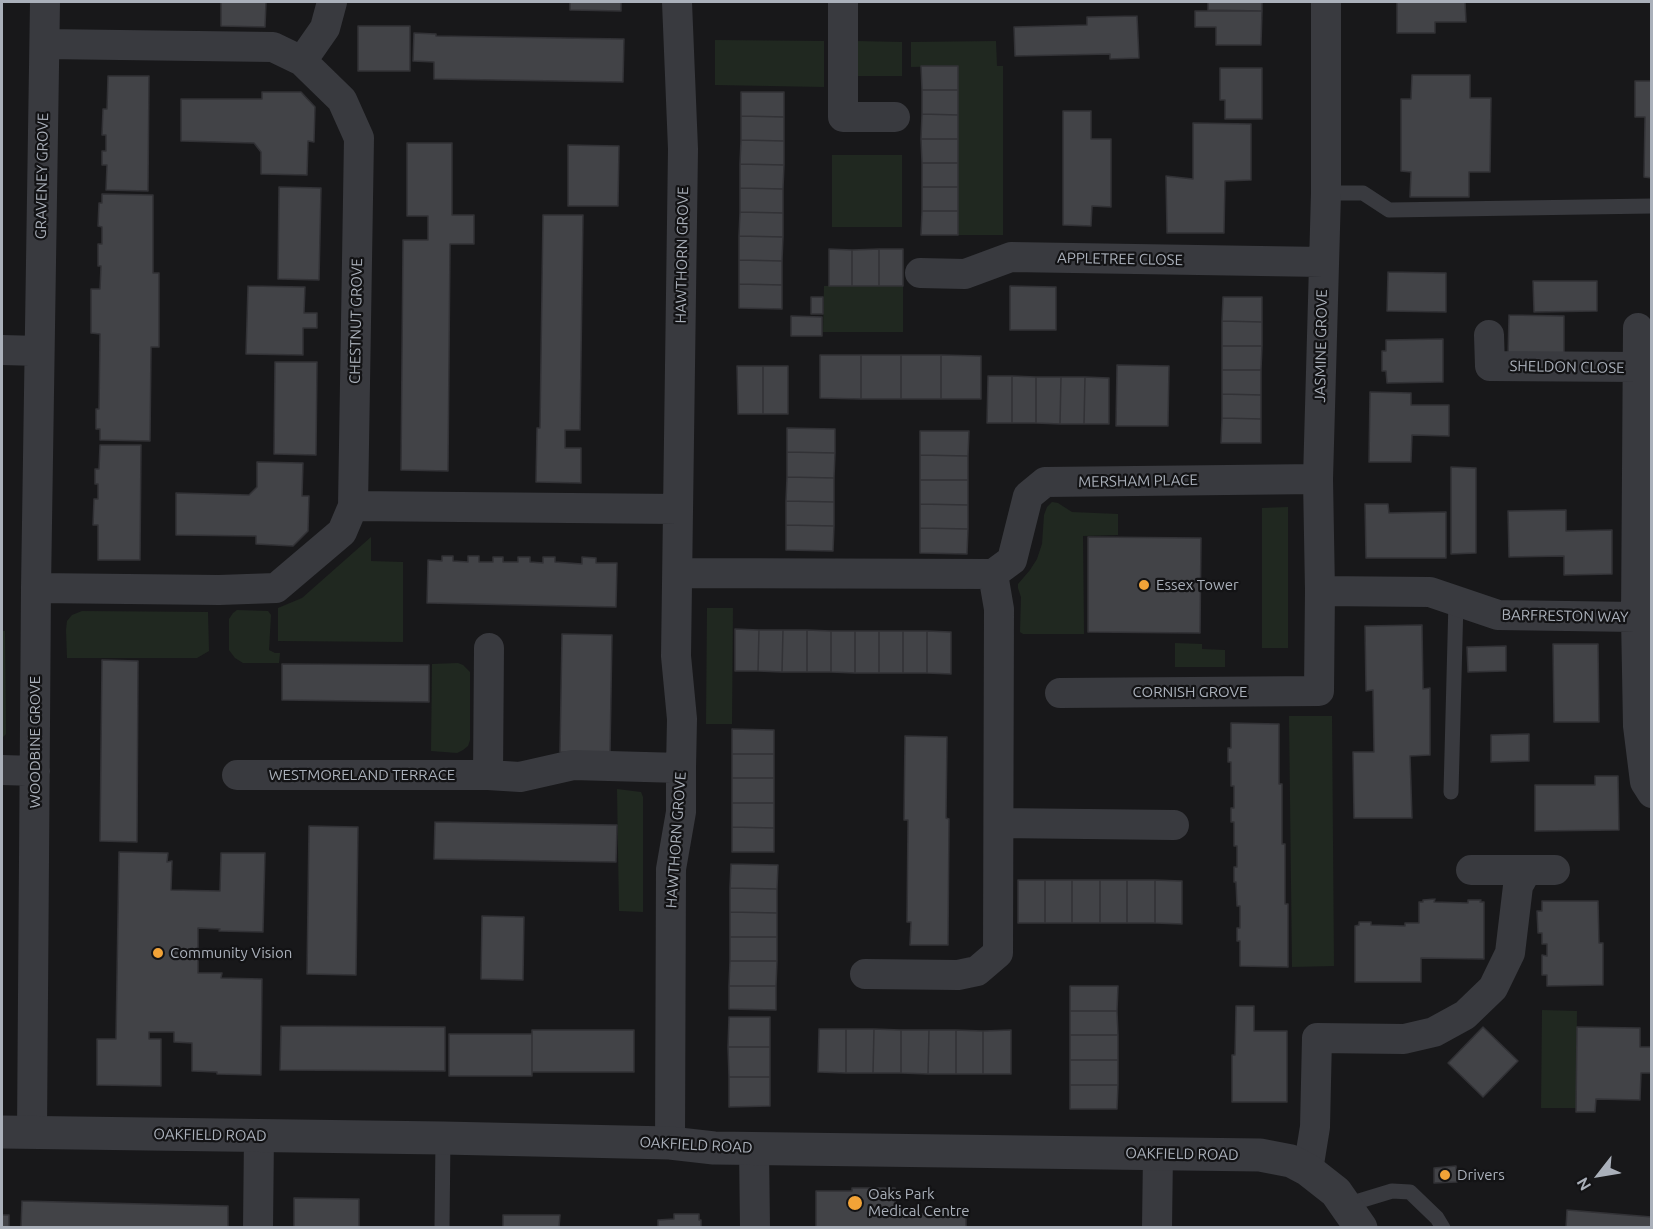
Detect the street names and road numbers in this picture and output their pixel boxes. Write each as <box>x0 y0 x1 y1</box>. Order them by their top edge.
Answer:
street label: GRAVENEY GROVE <box>32 113 52 239</box>
street label: HAWTHORN GROVE <box>672 186 692 324</box>
street label: APPLETREE CLOSE <box>1057 249 1183 269</box>
street label: CHESTNUT GROVE <box>346 258 366 384</box>
street label: JASMINE GROVE <box>1311 289 1331 403</box>
street label: SHELDON CLOSE <box>1509 357 1625 377</box>
street label: MERSHAM PLACE <box>1078 471 1198 491</box>
street label: BARFRESTON WAY <box>1501 606 1629 626</box>
street label: WOODBINE GROVE <box>26 676 44 808</box>
street label: CORNISH GROVE <box>1132 683 1248 701</box>
street label: WESTMORELAND TERRACE <box>269 766 455 784</box>
street label: HAWTHORN GROVE <box>662 771 690 909</box>
street label: OAKFIELD ROAD <box>153 1125 267 1145</box>
street label: OAKFIELD ROAD <box>639 1133 753 1157</box>
street label: OAKFIELD ROAD <box>1125 1144 1239 1164</box>

